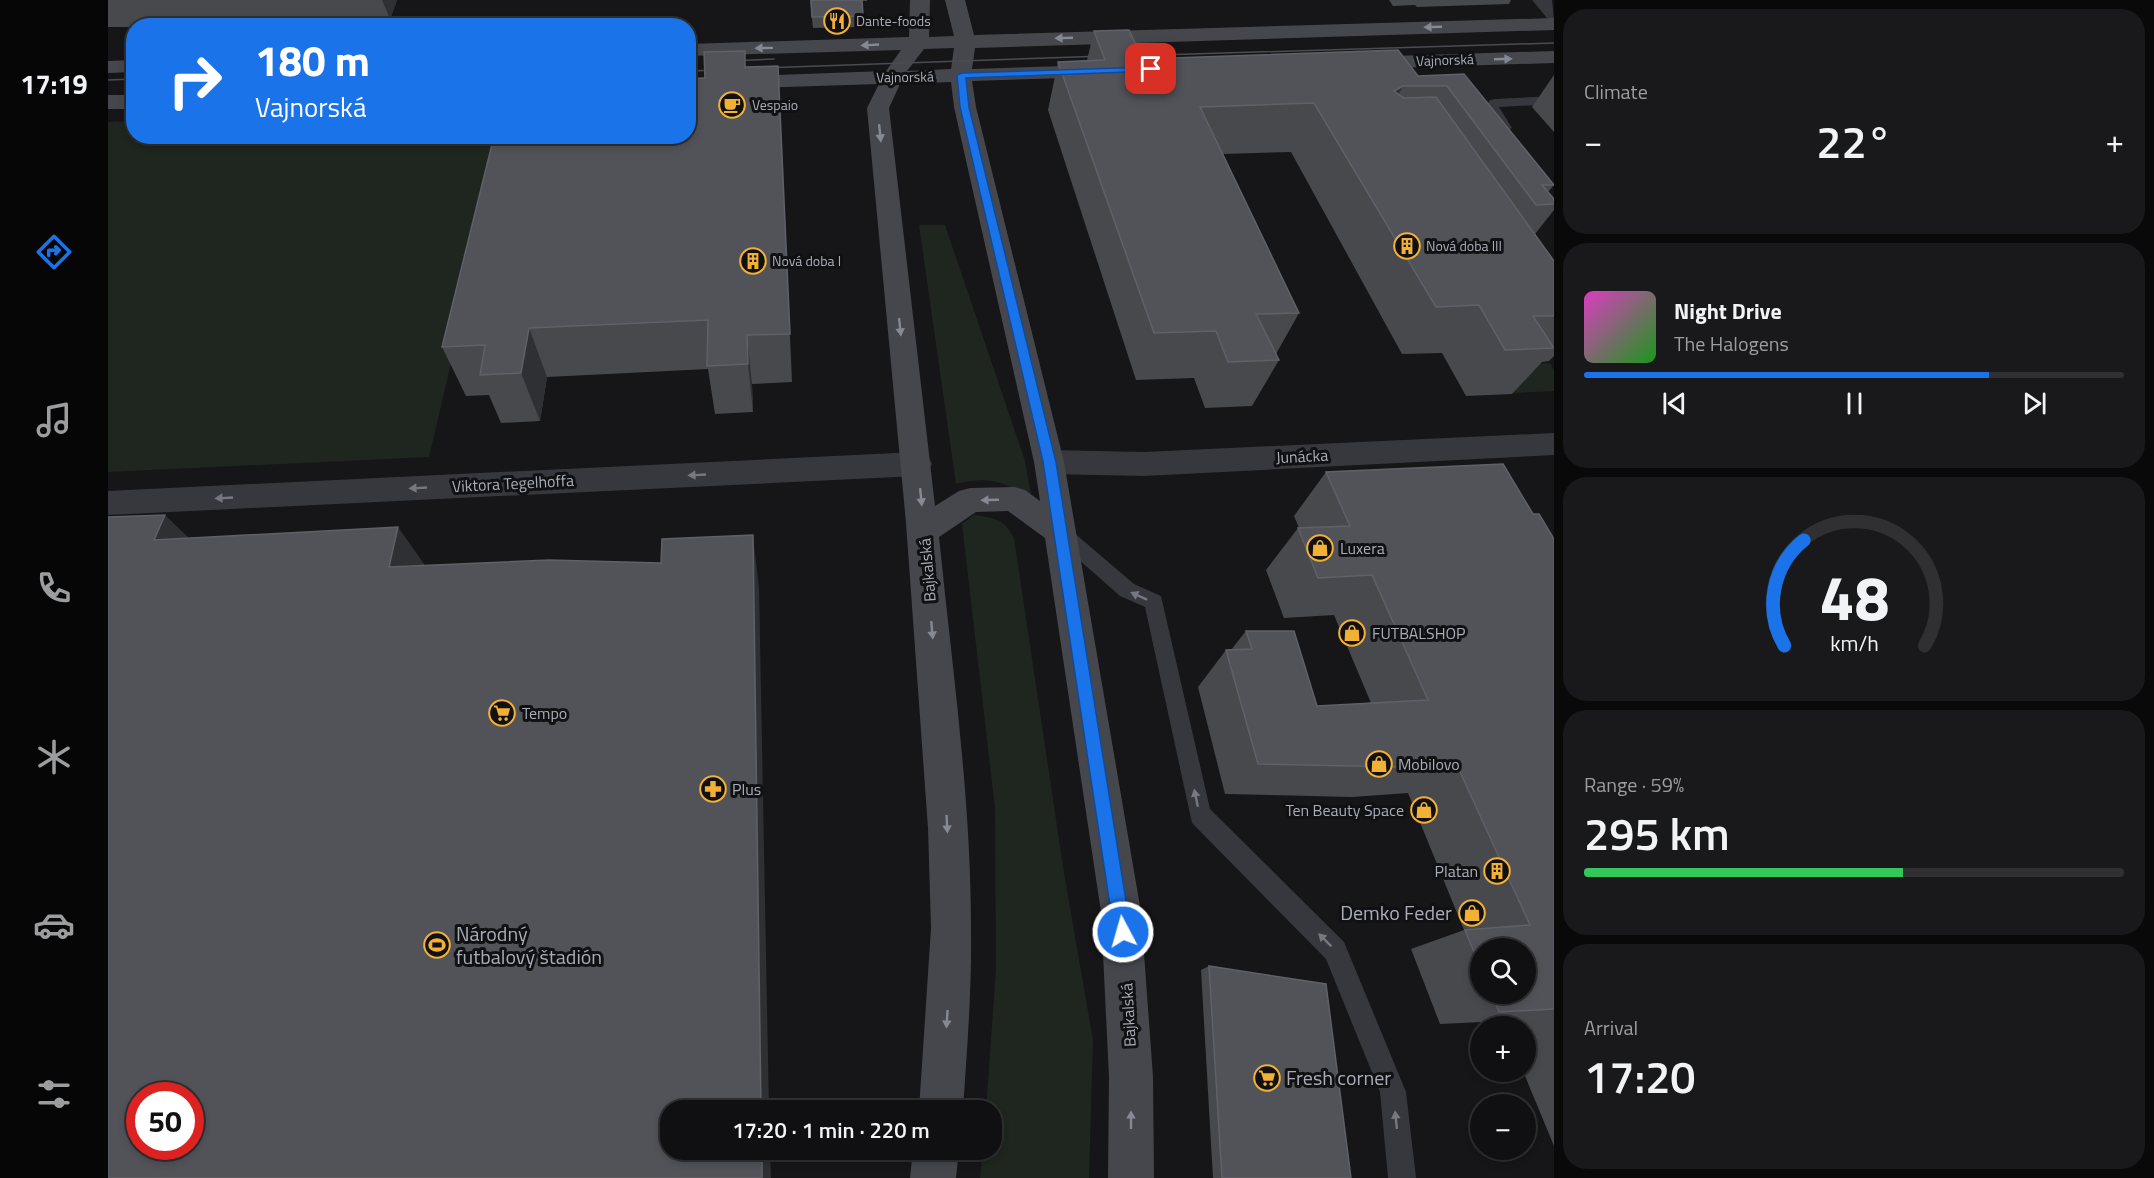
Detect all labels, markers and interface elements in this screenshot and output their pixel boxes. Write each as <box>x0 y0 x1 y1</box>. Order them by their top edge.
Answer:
restaurant icon: Dante-foods <box>822 6 852 36</box>
place label: Dante-foods <box>856 10 931 31</box>
one-way arrow <box>1423 23 1442 32</box>
text: 180 m <box>255 28 370 92</box>
one-way arrow <box>1055 34 1074 43</box>
one-way arrow <box>861 40 880 50</box>
icon: right <box>156 42 234 120</box>
pin <box>1125 43 1176 94</box>
one-way arrow <box>755 44 774 53</box>
street label: Vajnorská <box>1416 48 1474 71</box>
icon: arrive <box>1134 52 1167 85</box>
one-way arrow <box>1493 54 1512 63</box>
text: 17:19 <box>20 63 88 104</box>
street label: Vajnorská <box>876 65 934 88</box>
text: Climate <box>1584 76 1648 107</box>
text: Vajnorská <box>255 86 366 127</box>
cafe icon: Vespaio <box>717 90 747 120</box>
place label: Vespaio <box>752 94 798 115</box>
text: 22° <box>1816 107 1892 175</box>
text: − <box>1584 116 1602 166</box>
text: + <box>2106 116 2124 166</box>
one-way arrow <box>876 123 885 142</box>
icon: directions <box>33 231 75 273</box>
building icon: Nová doba III <box>1392 231 1422 261</box>
place label: Nová doba III <box>1426 235 1502 256</box>
building icon: Nová doba I <box>738 246 768 276</box>
place label: Nová doba I <box>772 250 841 271</box>
text: Night Drive <box>1674 294 1782 328</box>
one-way arrow <box>895 317 905 336</box>
text: The Halogens <box>1674 328 1789 359</box>
icon: previous <box>1658 387 1691 420</box>
icon: pause <box>1838 387 1871 420</box>
icon: next <box>2018 387 2051 420</box>
icon: music <box>33 399 75 441</box>
street label: Junácka <box>1275 443 1329 469</box>
street label: Viktora Tegelhoffa <box>451 468 575 498</box>
one-way arrow <box>688 470 707 479</box>
one-way arrow <box>409 483 428 492</box>
one-way arrow <box>916 487 925 506</box>
one-way arrow <box>214 493 233 502</box>
one-way arrow <box>981 495 1000 505</box>
shop icon: Luxera <box>1305 533 1335 563</box>
place label: Luxera <box>1340 536 1385 560</box>
street label: Bajkalská <box>912 537 942 603</box>
text: 48 <box>1819 549 1889 644</box>
icon: phone <box>33 567 75 609</box>
one-way arrow <box>1131 591 1148 600</box>
shop icon: FUTBALSHOP <box>1337 618 1367 648</box>
one-way arrow <box>927 620 937 639</box>
place label: FUTBALSHOP <box>1372 621 1466 645</box>
text: km/h <box>1830 627 1878 659</box>
supermarket icon: Tempo <box>487 698 517 728</box>
place label: Tempo <box>522 701 567 725</box>
icon: climate <box>33 736 75 778</box>
shop icon: Mobilovo <box>1364 749 1394 779</box>
place label: Mobilovo <box>1398 752 1460 776</box>
text: Range · 59% <box>1584 769 1684 800</box>
pharmacy icon: Plus <box>698 774 728 804</box>
place label: Plus <box>732 777 761 801</box>
one-way arrow <box>1191 788 1200 807</box>
shop icon: Ten Beauty Space <box>1409 795 1439 825</box>
place label: Ten Beauty Space <box>1285 798 1404 822</box>
text: 295 km <box>1584 799 1730 867</box>
one-way arrow <box>943 815 952 834</box>
building icon: Platan <box>1482 856 1512 886</box>
place label: Platan <box>1435 859 1478 883</box>
place label: Demko Feder <box>1340 897 1452 928</box>
shop icon: Demko Feder <box>1457 898 1487 928</box>
position arrow <box>1091 900 1155 964</box>
icon: car <box>33 904 75 946</box>
place label: Národný futbalový štadión <box>456 918 602 972</box>
sports icon: Národný futbalový štadión <box>422 930 452 960</box>
one-way arrow <box>1319 934 1333 948</box>
map controls <box>1470 938 1536 1160</box>
button: search <box>1470 938 1536 1004</box>
street label: Bajkalská <box>1114 983 1142 1047</box>
one-way arrow <box>943 1010 952 1029</box>
text: Arrival <box>1584 1012 1638 1043</box>
button: + <box>1470 1016 1536 1082</box>
text: 17:20 <box>1584 1042 1696 1110</box>
place label: Fresh corner <box>1286 1062 1391 1093</box>
supermarket icon: Fresh corner <box>1252 1063 1282 1093</box>
icon: filters <box>33 1073 75 1115</box>
speed limit sign: 50 <box>126 1082 204 1160</box>
button: − <box>1470 1094 1536 1160</box>
one-way arrow <box>1126 1110 1136 1129</box>
one-way arrow <box>1391 1110 1401 1129</box>
text: 17:20 · 1 min · 220 m <box>732 1113 930 1147</box>

